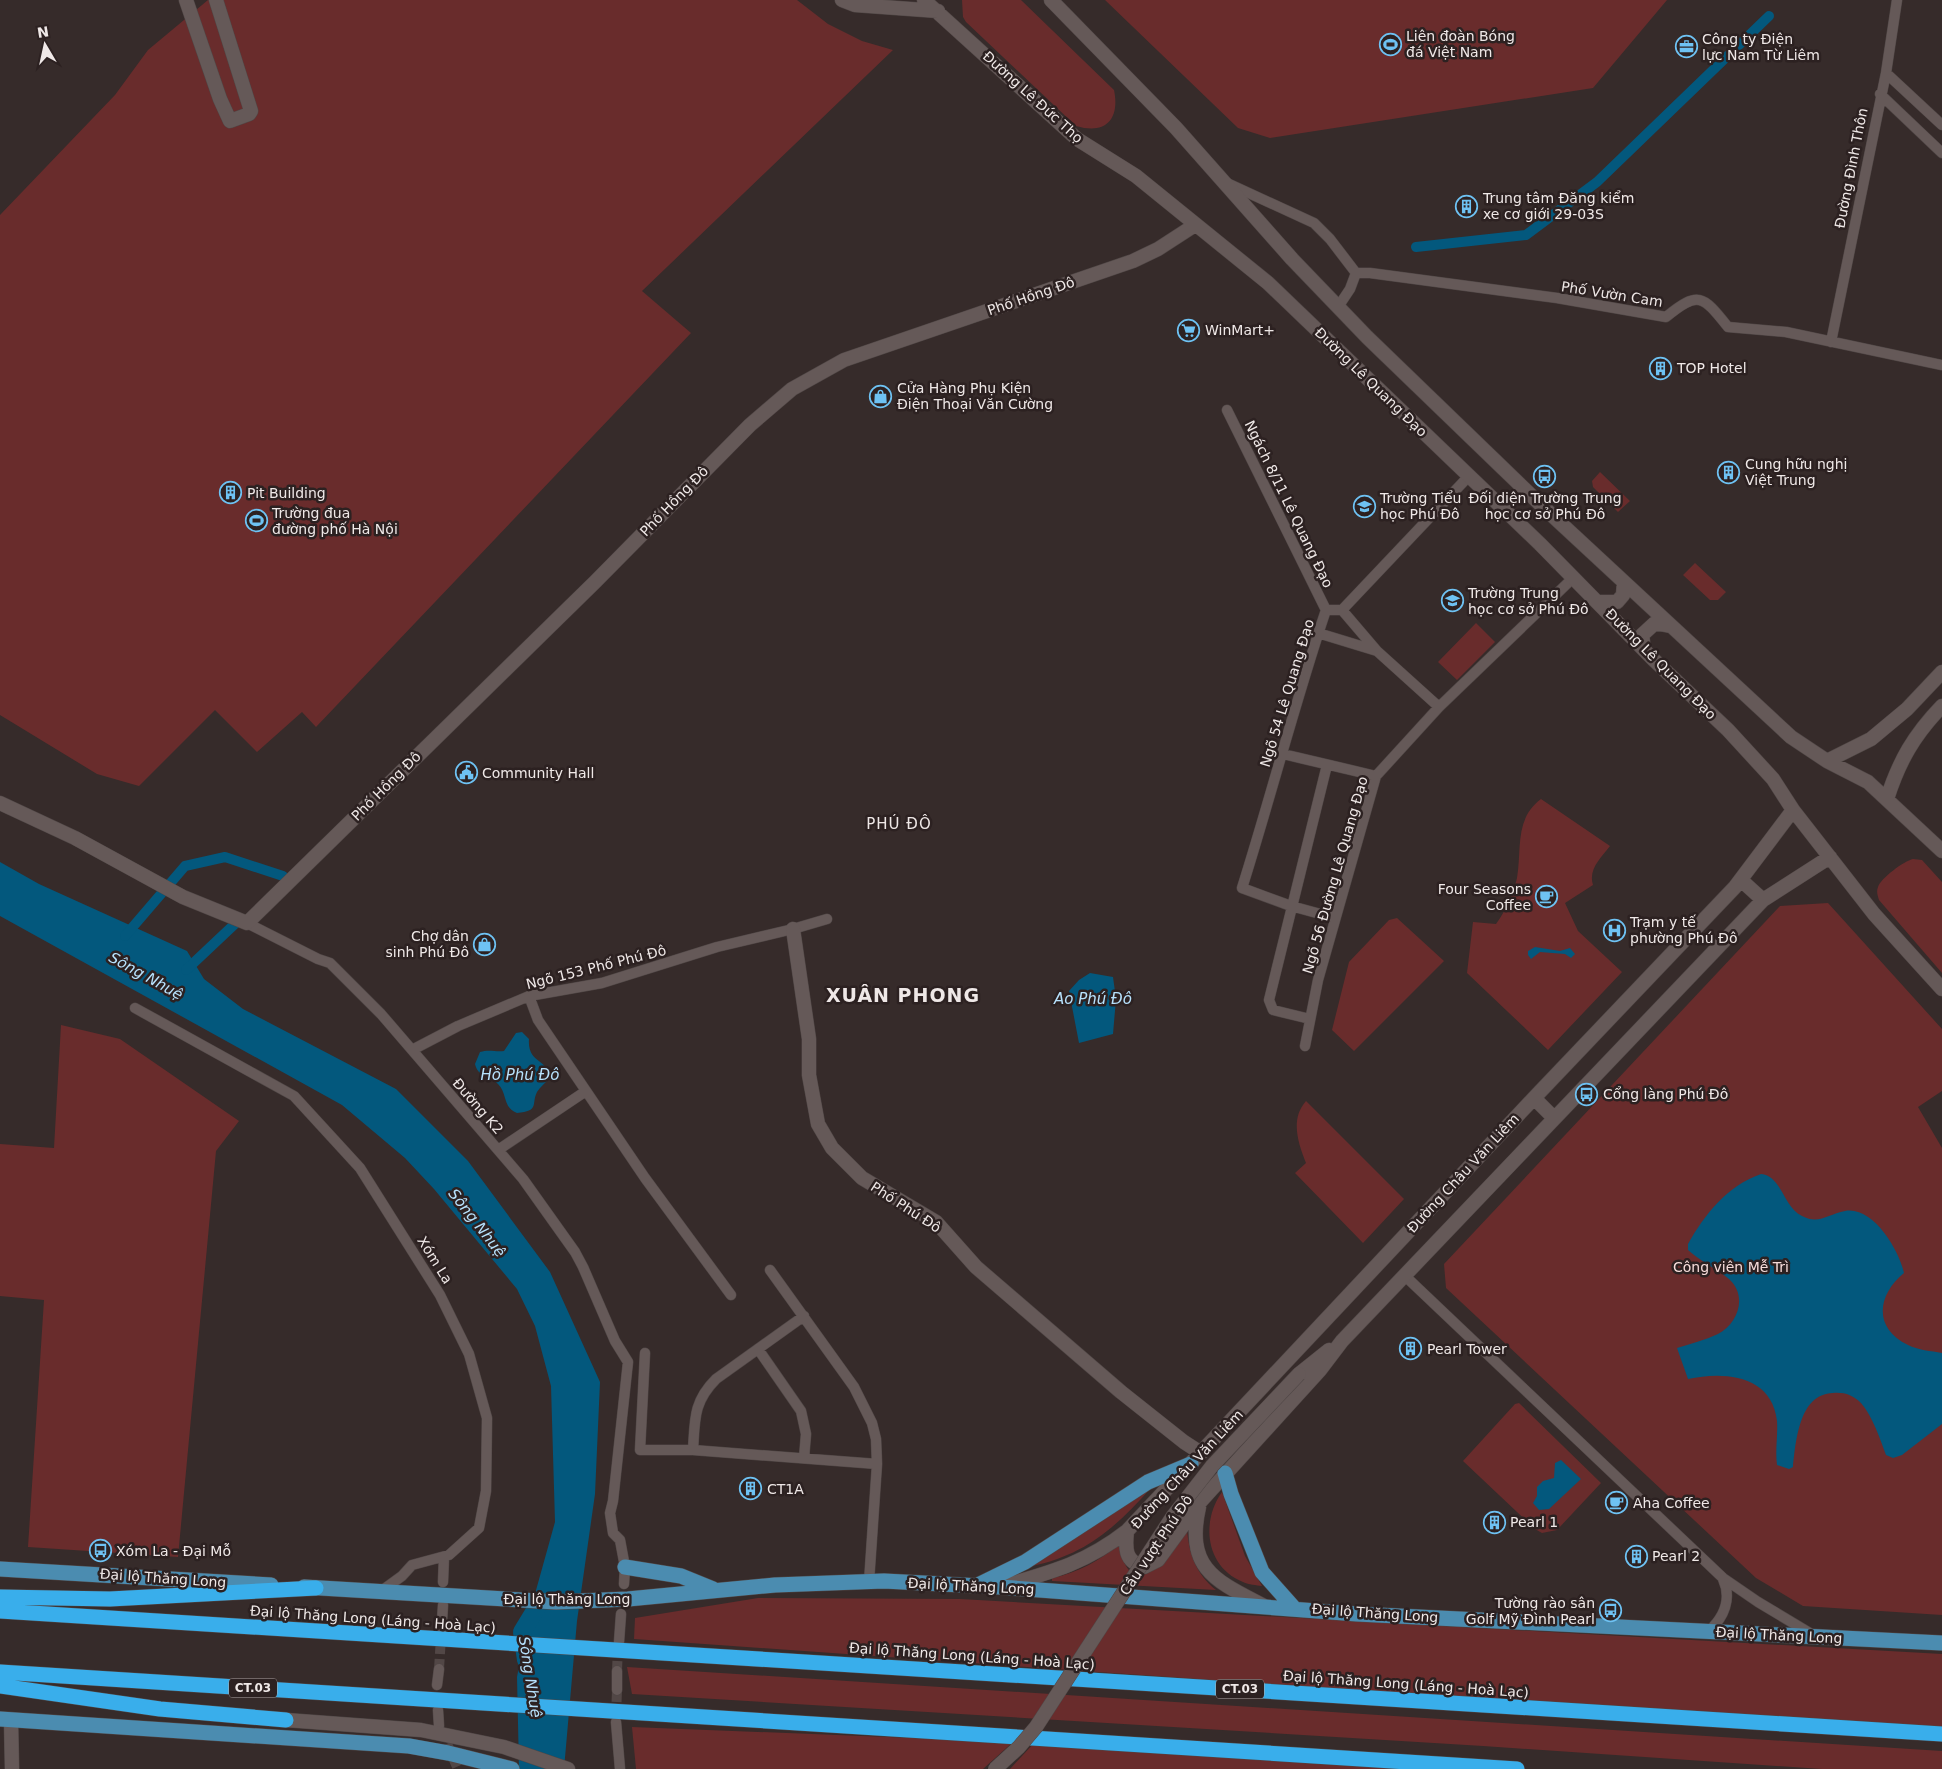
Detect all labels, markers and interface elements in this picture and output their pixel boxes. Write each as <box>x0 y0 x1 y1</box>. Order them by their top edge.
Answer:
north arrow <box>20 20 70 70</box>
text: N <box>36 23 50 41</box>
place label: Liên đoàn Bóng đá Việt Nam <box>1406 28 1515 60</box>
place label: Công ty Điện lực Nam Từ Liêm <box>1702 31 1820 63</box>
sports icon: Liên đoàn Bóng đá Việt Nam <box>1378 32 1402 56</box>
office icon: Công ty Điện lực Nam Từ Liêm <box>1674 35 1698 59</box>
street label: Đường Lê Đức Thọ <box>980 48 1086 146</box>
street label: Đường Đình Thôn <box>1831 106 1871 230</box>
place label: Trung tâm Đăng kiểm xe cơ giới 29-03S <box>1482 190 1634 222</box>
building icon: Trung tâm Đăng kiểm xe cơ giới 29-03S <box>1455 194 1479 218</box>
street label: Phố Hồng Đô <box>985 274 1077 318</box>
street label: Phố Vườn Cam <box>1560 278 1664 310</box>
supermarket icon: WinMart+ <box>1177 318 1201 342</box>
place label: WinMart+ <box>1205 322 1275 338</box>
street label: Đường Lê Quang Đạo <box>1312 324 1430 440</box>
building icon: TOP Hotel <box>1649 356 1673 380</box>
place label: TOP Hotel <box>1676 360 1747 376</box>
place label: Cửa Hàng Phụ Kiện Điện Thoại Văn Cường <box>897 380 1053 412</box>
shop icon: Cửa Hàng Phụ Kiện Điện Thoại Văn Cường <box>869 384 893 408</box>
street label: Ngách 8/11 Lê Quang Đạo <box>1241 418 1337 590</box>
place label: Cung hữu nghị Việt Trung <box>1745 456 1847 488</box>
building icon: Cung hữu nghị Việt Trung <box>1717 460 1741 484</box>
street label: Phố Hồng Đô <box>637 463 711 539</box>
bus stop icon: Đối diện Trường Trung học cơ sở Phú Đô <box>1533 464 1557 488</box>
building icon: Pit Building <box>219 481 243 505</box>
place label: Pit Building <box>247 485 326 501</box>
place label: Trường Tiểu học Phú Đô <box>1379 490 1461 522</box>
place label: Đối diện Trường Trung học cơ sở Phú Đô <box>1468 490 1622 522</box>
school or university icon: Trường Tiểu học Phú Đô <box>1352 494 1376 518</box>
place label: Trường đua đường phố Hà Nội <box>271 505 398 537</box>
sports icon: Trường đua đường phố Hà Nội <box>244 509 268 533</box>
place label: Trường Trung học cơ sở Phú Đô <box>1467 585 1589 617</box>
school or university icon: Trường Trung học cơ sở Phú Đô <box>1440 589 1464 613</box>
street label: Đường Lê Quang Đạo <box>1602 605 1720 723</box>
street label: Ngõ 54 Lê Quang Đạo <box>1257 617 1317 769</box>
street label: Phố Hồng Đô <box>348 748 424 824</box>
public building icon: Community Hall <box>454 761 478 785</box>
place label: Community Hall <box>482 765 594 781</box>
street label: Ngõ 56 Đường Lê Quang Đạo <box>1299 775 1371 975</box>
district label: PHÚ ĐÔ <box>866 814 932 833</box>
place label: Four Seasons Coffee <box>1438 881 1531 913</box>
cafe icon: Four Seasons Coffee <box>1535 885 1559 909</box>
place label: Trạm y tế phường Phú Đô <box>1629 914 1737 946</box>
hospital icon: Trạm y tế phường Phú Đô <box>1602 918 1626 942</box>
place label: Chợ dân sinh Phú Đô <box>386 928 469 960</box>
shop icon: Chợ dân sinh Phú Đô <box>473 932 497 956</box>
street label: Ngõ 153 Phố Phú Đô <box>524 942 668 992</box>
water label: Sông Nhuệ <box>106 948 186 1004</box>
district label: XUÂN PHONG <box>826 984 980 1006</box>
water label: Ao Phú Đô <box>1053 990 1132 1008</box>
water label: Hồ Phú Đô <box>481 1066 559 1084</box>
street label: Đường K2 <box>449 1075 507 1137</box>
bus stop icon: Cổng làng Phú Đô <box>1575 1082 1599 1106</box>
place label: Cổng làng Phú Đô <box>1603 1086 1728 1102</box>
street label: Đường Châu Văn Liêm <box>1404 1110 1522 1236</box>
street label: Phố Phú Đô <box>868 1178 944 1236</box>
water label: Sông Nhuệ <box>445 1185 509 1261</box>
street label: Xóm La <box>414 1233 456 1287</box>
park label: Công viên Mễ Trì <box>1673 1259 1789 1275</box>
building icon: Pearl Tower <box>1399 1337 1423 1361</box>
place label: Pearl Tower <box>1427 1341 1507 1357</box>
street label: Đường Châu Văn Liêm <box>1128 1406 1246 1532</box>
building icon: CT1A <box>739 1477 763 1501</box>
place label: CT1A <box>767 1481 804 1497</box>
cafe icon: Aha Coffee <box>1605 1491 1629 1515</box>
street label: Cầu vượt Phú Đô <box>1117 1492 1195 1598</box>
place label: Aha Coffee <box>1633 1495 1710 1511</box>
building icon: Pearl 1 <box>1482 1510 1506 1534</box>
place label: Pearl 1 <box>1510 1514 1558 1530</box>
bus stop icon: Xóm La - Đại Mỗ <box>88 1539 112 1563</box>
place label: Xóm La - Đại Mỗ <box>116 1543 231 1559</box>
building icon: Pearl 2 <box>1624 1544 1648 1568</box>
place label: Pearl 2 <box>1652 1548 1700 1564</box>
street label: Đại lộ Thăng Long <box>99 1566 227 1590</box>
street label: Đại lộ Thăng Long <box>907 1575 1035 1597</box>
street label: Đại lộ Thăng Long <box>504 1591 630 1607</box>
place label: Tường rào sân Golf Mỹ Đình Pearl <box>1466 1595 1595 1627</box>
bus stop icon: Tường rào sân Golf Mỹ Đình Pearl <box>1599 1599 1623 1623</box>
street label: Đại lộ Thăng Long <box>1311 1601 1439 1625</box>
street label: Đại lộ Thăng Long (Láng - Hoà Lạc) <box>250 1602 496 1636</box>
street label: Đại lộ Thăng Long <box>1715 1624 1843 1646</box>
water label: Sông Nhuệ <box>515 1635 545 1719</box>
street label: Đại lộ Thăng Long (Láng - Hoà Lạc) <box>849 1639 1095 1673</box>
street label: Đại lộ Thăng Long (Láng - Hoà Lạc) <box>1283 1667 1529 1701</box>
road number: CT.03 <box>229 1679 277 1698</box>
road number: CT.03 <box>1216 1680 1264 1698</box>

